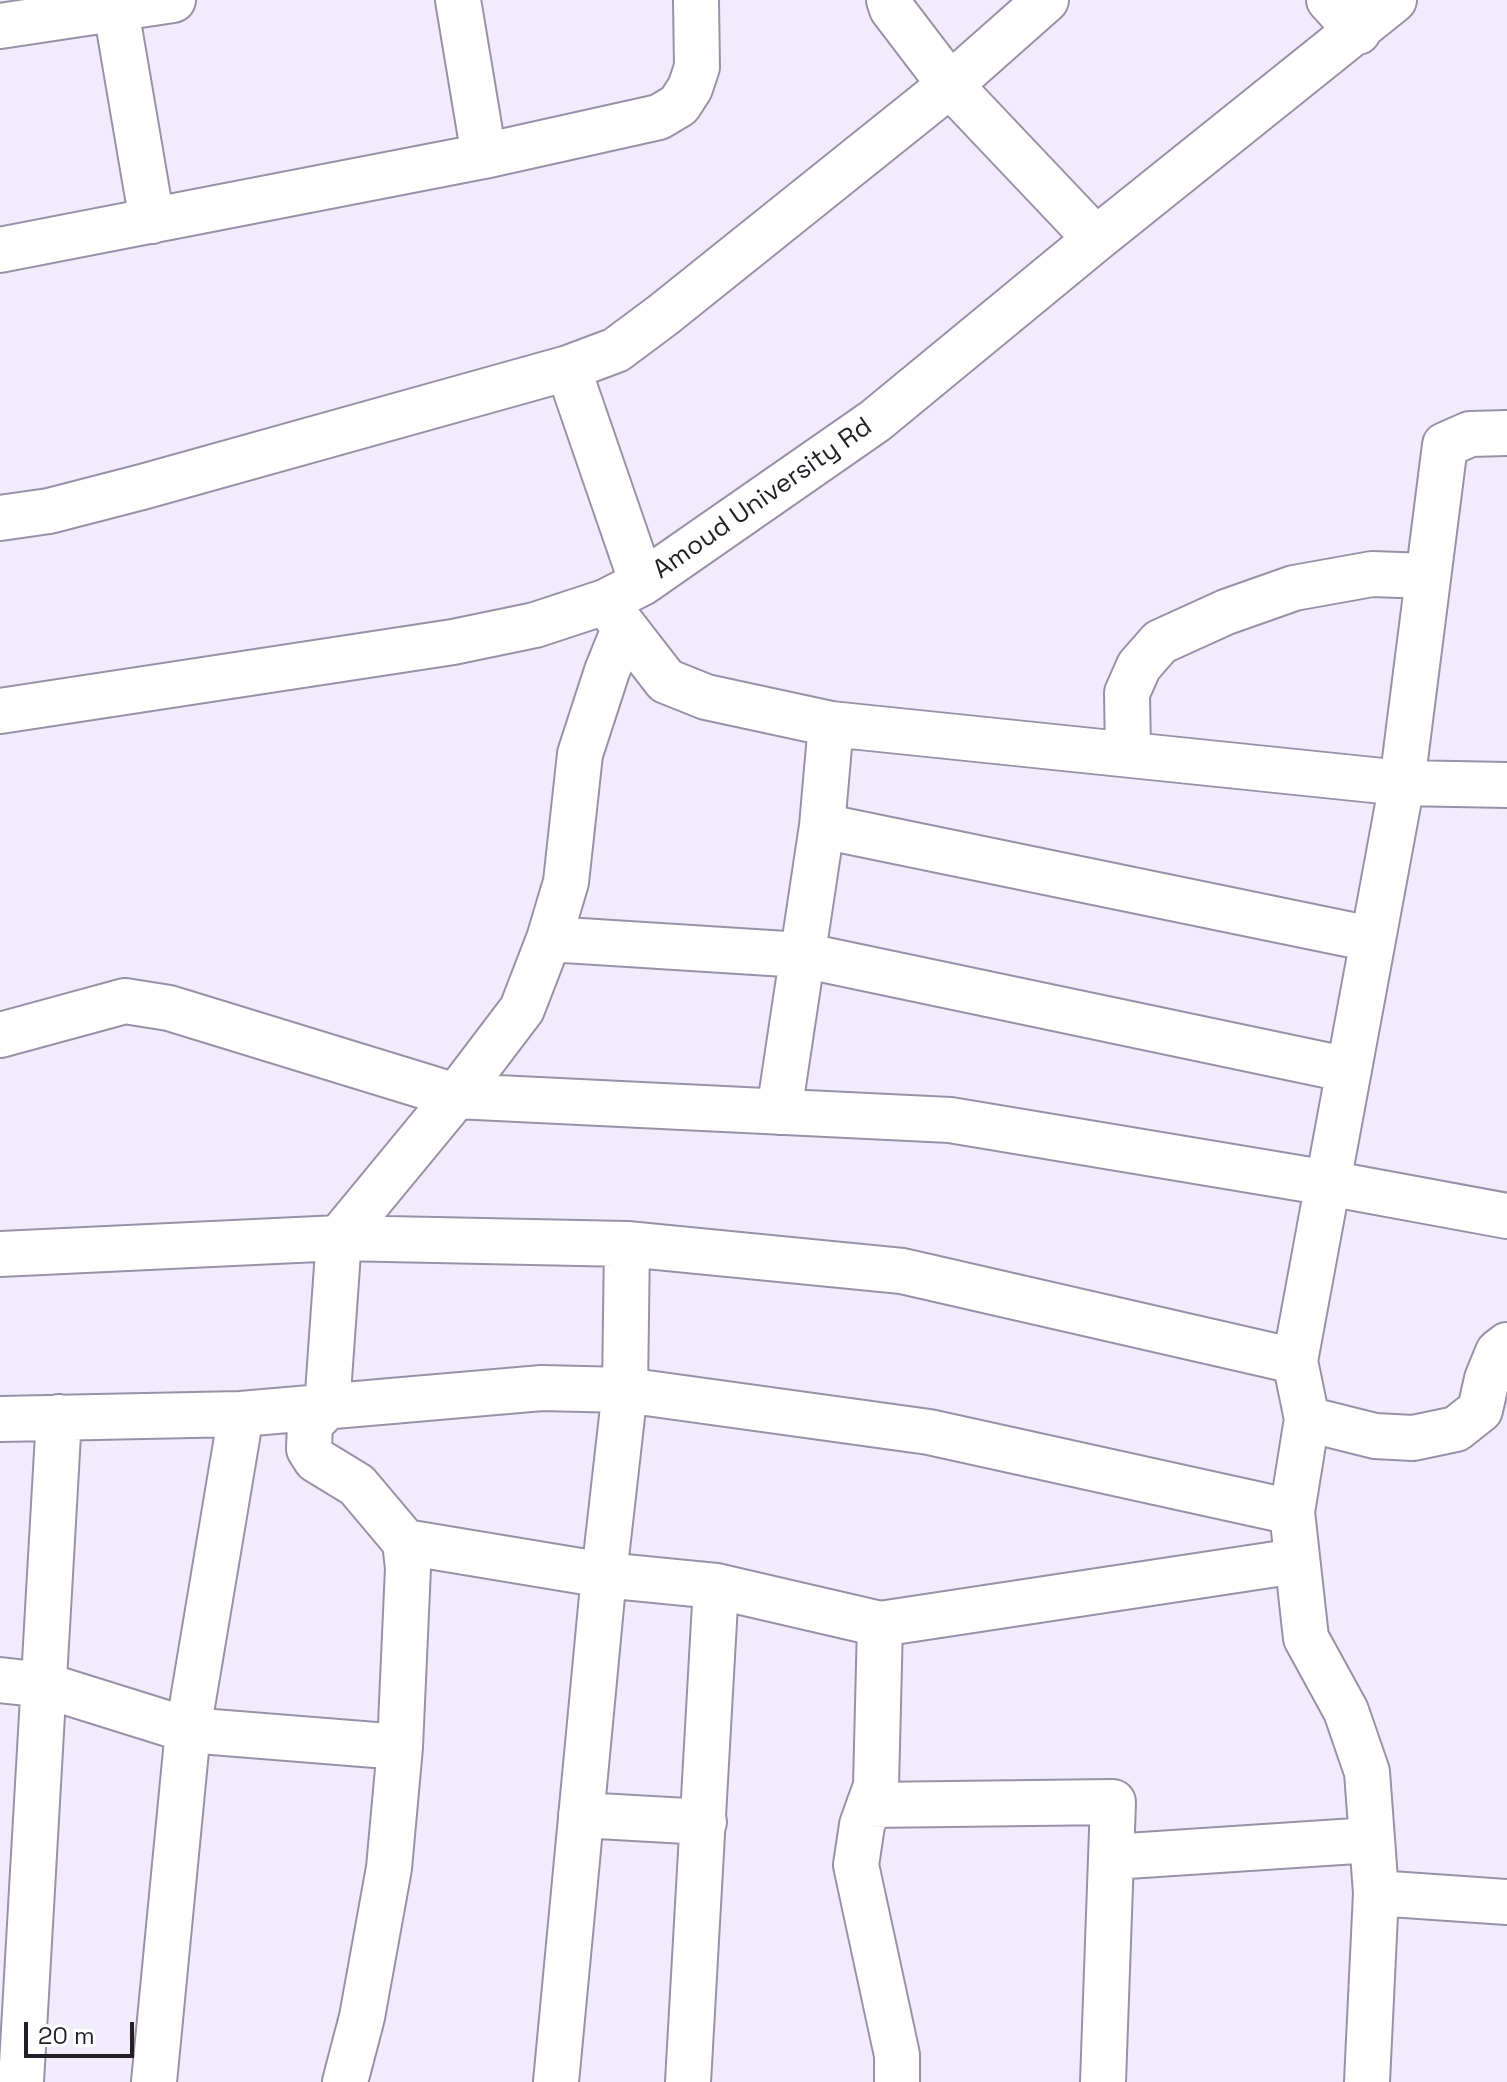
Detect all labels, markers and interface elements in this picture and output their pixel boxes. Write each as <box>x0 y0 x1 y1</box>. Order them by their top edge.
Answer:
street label: Amoud University Rd <box>648 412 878 586</box>
scale bar <box>28 2006 138 2056</box>
text: 20 m <box>38 2020 95 2051</box>

